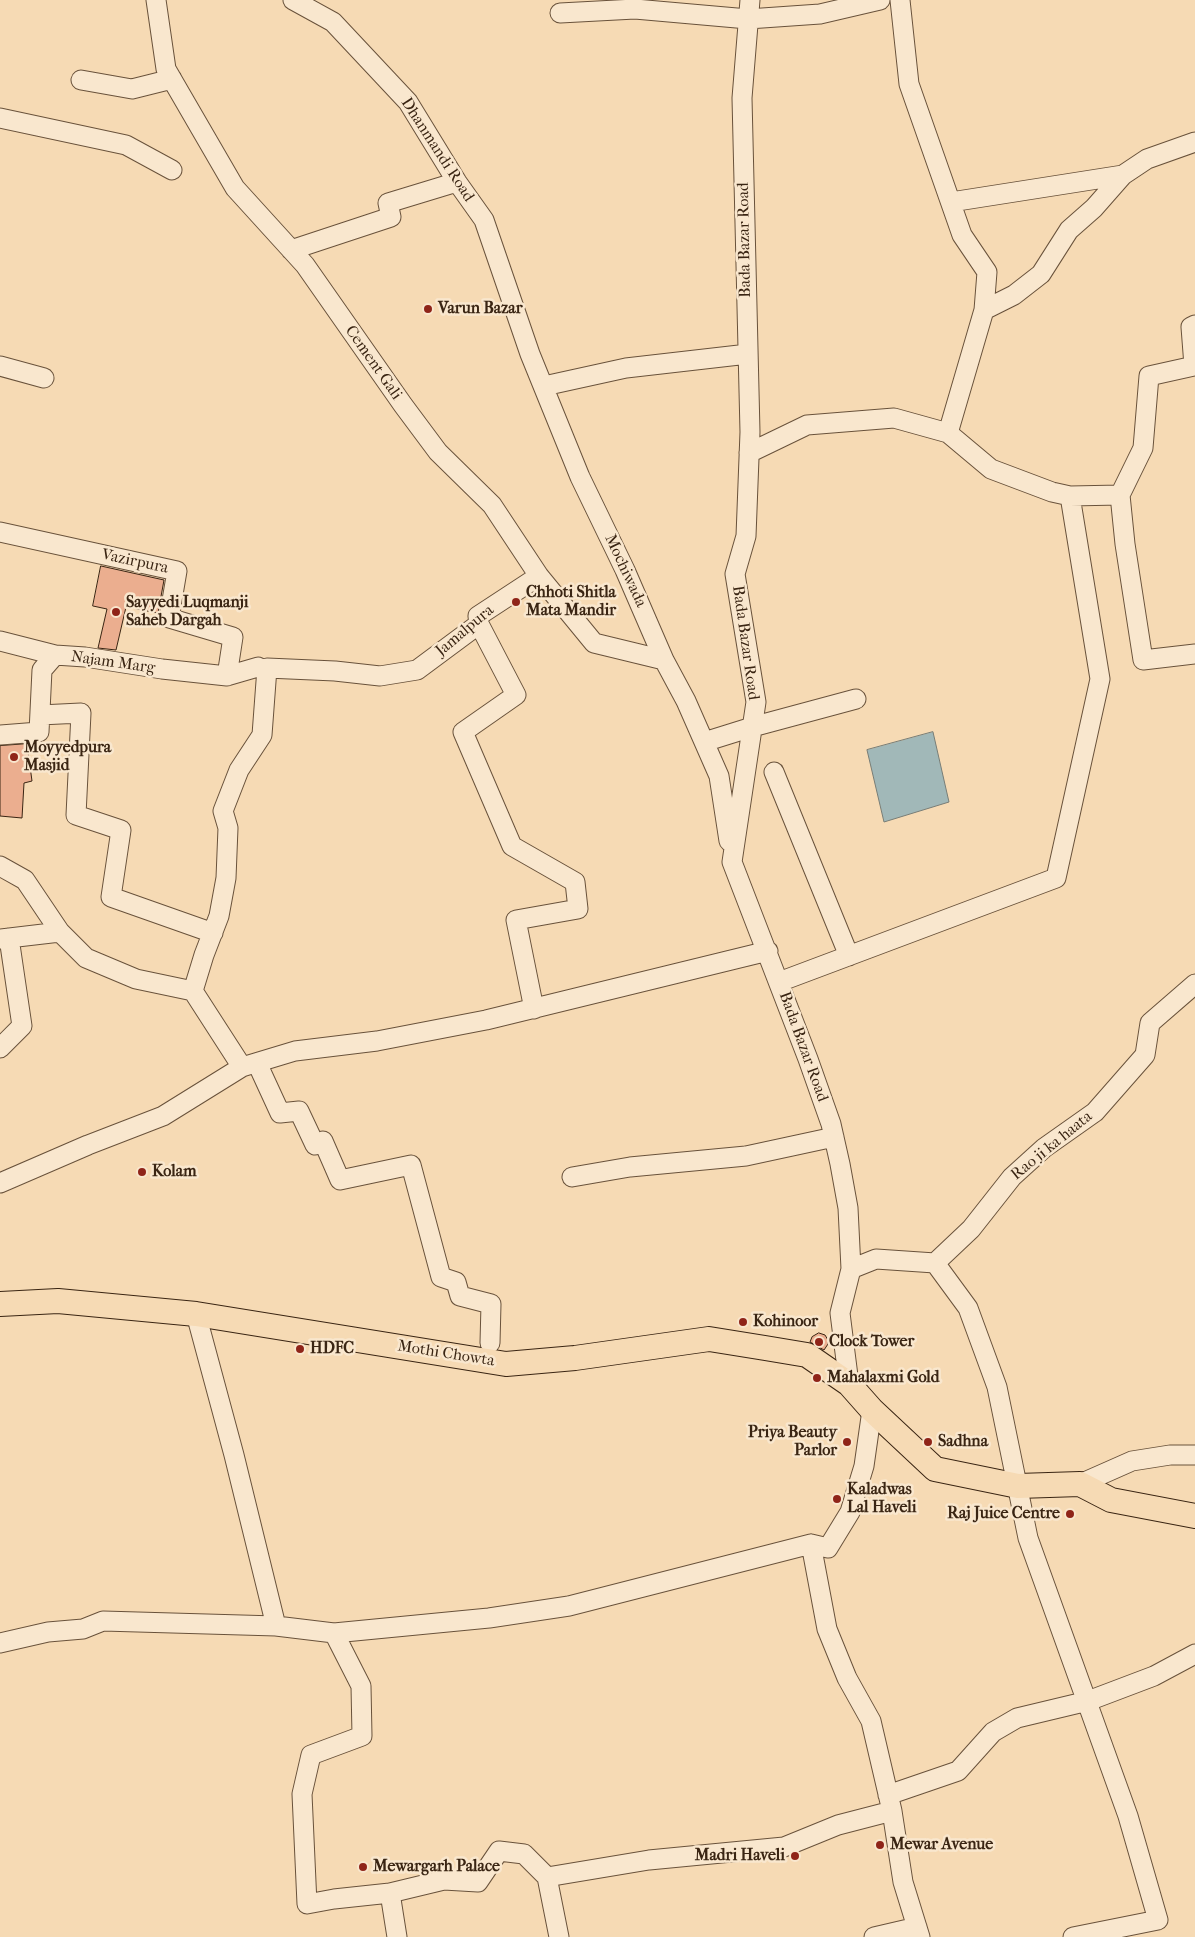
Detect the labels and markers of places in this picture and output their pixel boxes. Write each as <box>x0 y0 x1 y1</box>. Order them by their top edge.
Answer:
place label: Varun Bazar <box>438 299 523 319</box>
marker: Varun Bazar <box>422 303 434 315</box>
place label: Chhoti Shitla Mata Mandir <box>526 583 616 621</box>
place label: Sayyedi Luqmanji Saheb Dargah <box>126 593 249 631</box>
marker: Chhoti Shitla Mata Mandir <box>510 596 522 608</box>
marker: Sayyedi Luqmanji Saheb Dargah <box>110 606 122 618</box>
place label: Moyyedpura Masjid <box>24 738 111 776</box>
marker: Moyyedpura Masjid <box>8 751 20 763</box>
place label: Kolam <box>152 1162 196 1182</box>
marker: Kolam <box>136 1166 148 1178</box>
place label: Kohinoor <box>753 1312 818 1332</box>
marker: Kohinoor <box>737 1316 749 1328</box>
place label: Clock Tower <box>829 1332 914 1352</box>
marker: Clock Tower <box>813 1336 825 1348</box>
place label: HDFC <box>310 1339 354 1359</box>
marker: HDFC <box>294 1343 306 1355</box>
place label: Mahalaxmi Gold <box>827 1368 939 1388</box>
marker: Mahalaxmi Gold <box>811 1372 823 1384</box>
place label: Priya Beauty Parlor <box>748 1423 837 1461</box>
place label: Sadhna <box>938 1432 988 1452</box>
marker: Priya Beauty Parlor <box>841 1436 853 1448</box>
marker: Sadhna <box>922 1436 934 1448</box>
place label: Kaladwas Lal Haveli <box>847 1480 916 1518</box>
marker: Kaladwas Lal Haveli <box>831 1493 843 1505</box>
place label: Raj Juice Centre <box>947 1504 1060 1524</box>
marker: Raj Juice Centre <box>1064 1508 1076 1520</box>
place label: Mewar Avenue <box>890 1835 993 1855</box>
marker: Mewar Avenue <box>874 1839 886 1851</box>
place label: Madri Haveli <box>695 1846 785 1866</box>
marker: Madri Haveli <box>789 1850 801 1862</box>
place label: Mewargarh Palace <box>373 1857 500 1877</box>
marker: Mewargarh Palace <box>357 1861 369 1873</box>

